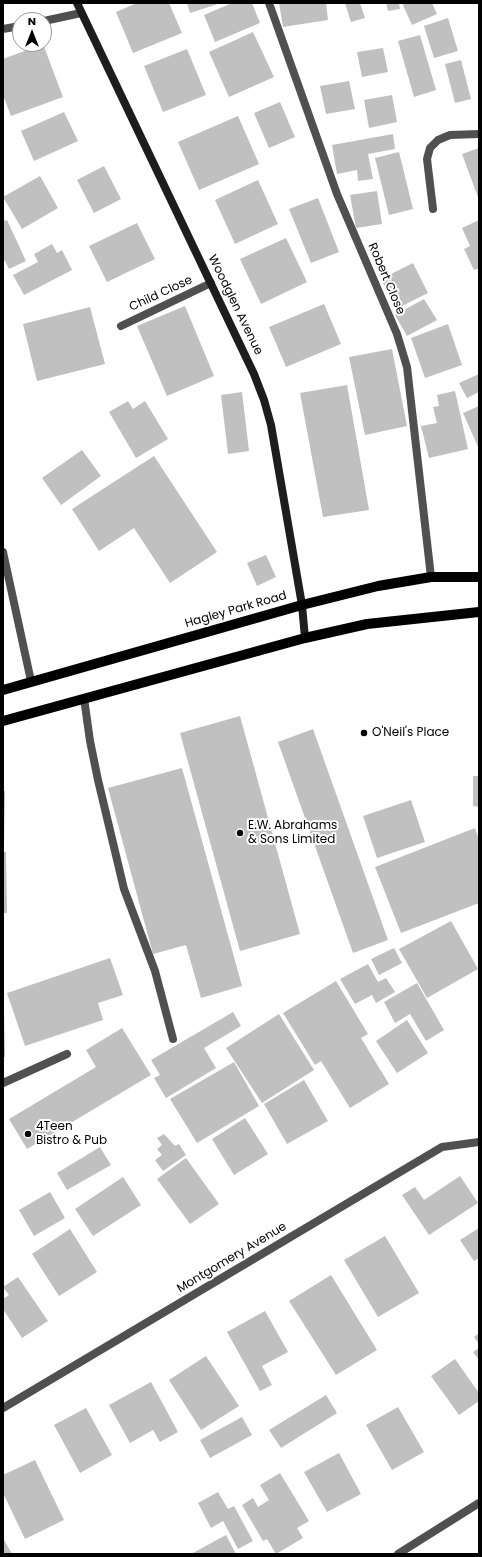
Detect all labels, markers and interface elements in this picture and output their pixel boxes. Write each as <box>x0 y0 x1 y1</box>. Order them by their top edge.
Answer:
north arrow <box>12 12 52 52</box>
text: N <box>28 13 36 29</box>
street label: Robert Close <box>364 241 408 317</box>
street label: Woodglen Avenue <box>204 253 266 357</box>
street label: Child Close <box>127 273 195 315</box>
street label: Hagley Park Road <box>184 589 288 631</box>
place label: O'Neil's Place <box>372 726 449 740</box>
marker: O'Neil's Place <box>359 728 369 738</box>
place label: E.W. Abrahams & Sons Limited <box>248 819 337 847</box>
marker: E.W. Abrahams & Sons Limited <box>235 828 245 838</box>
place label: 4Teen Bistro & Pub <box>36 1120 107 1148</box>
marker: 4Teen Bistro & Pub <box>23 1129 33 1139</box>
street label: Montgomery Avenue <box>175 1220 289 1296</box>

